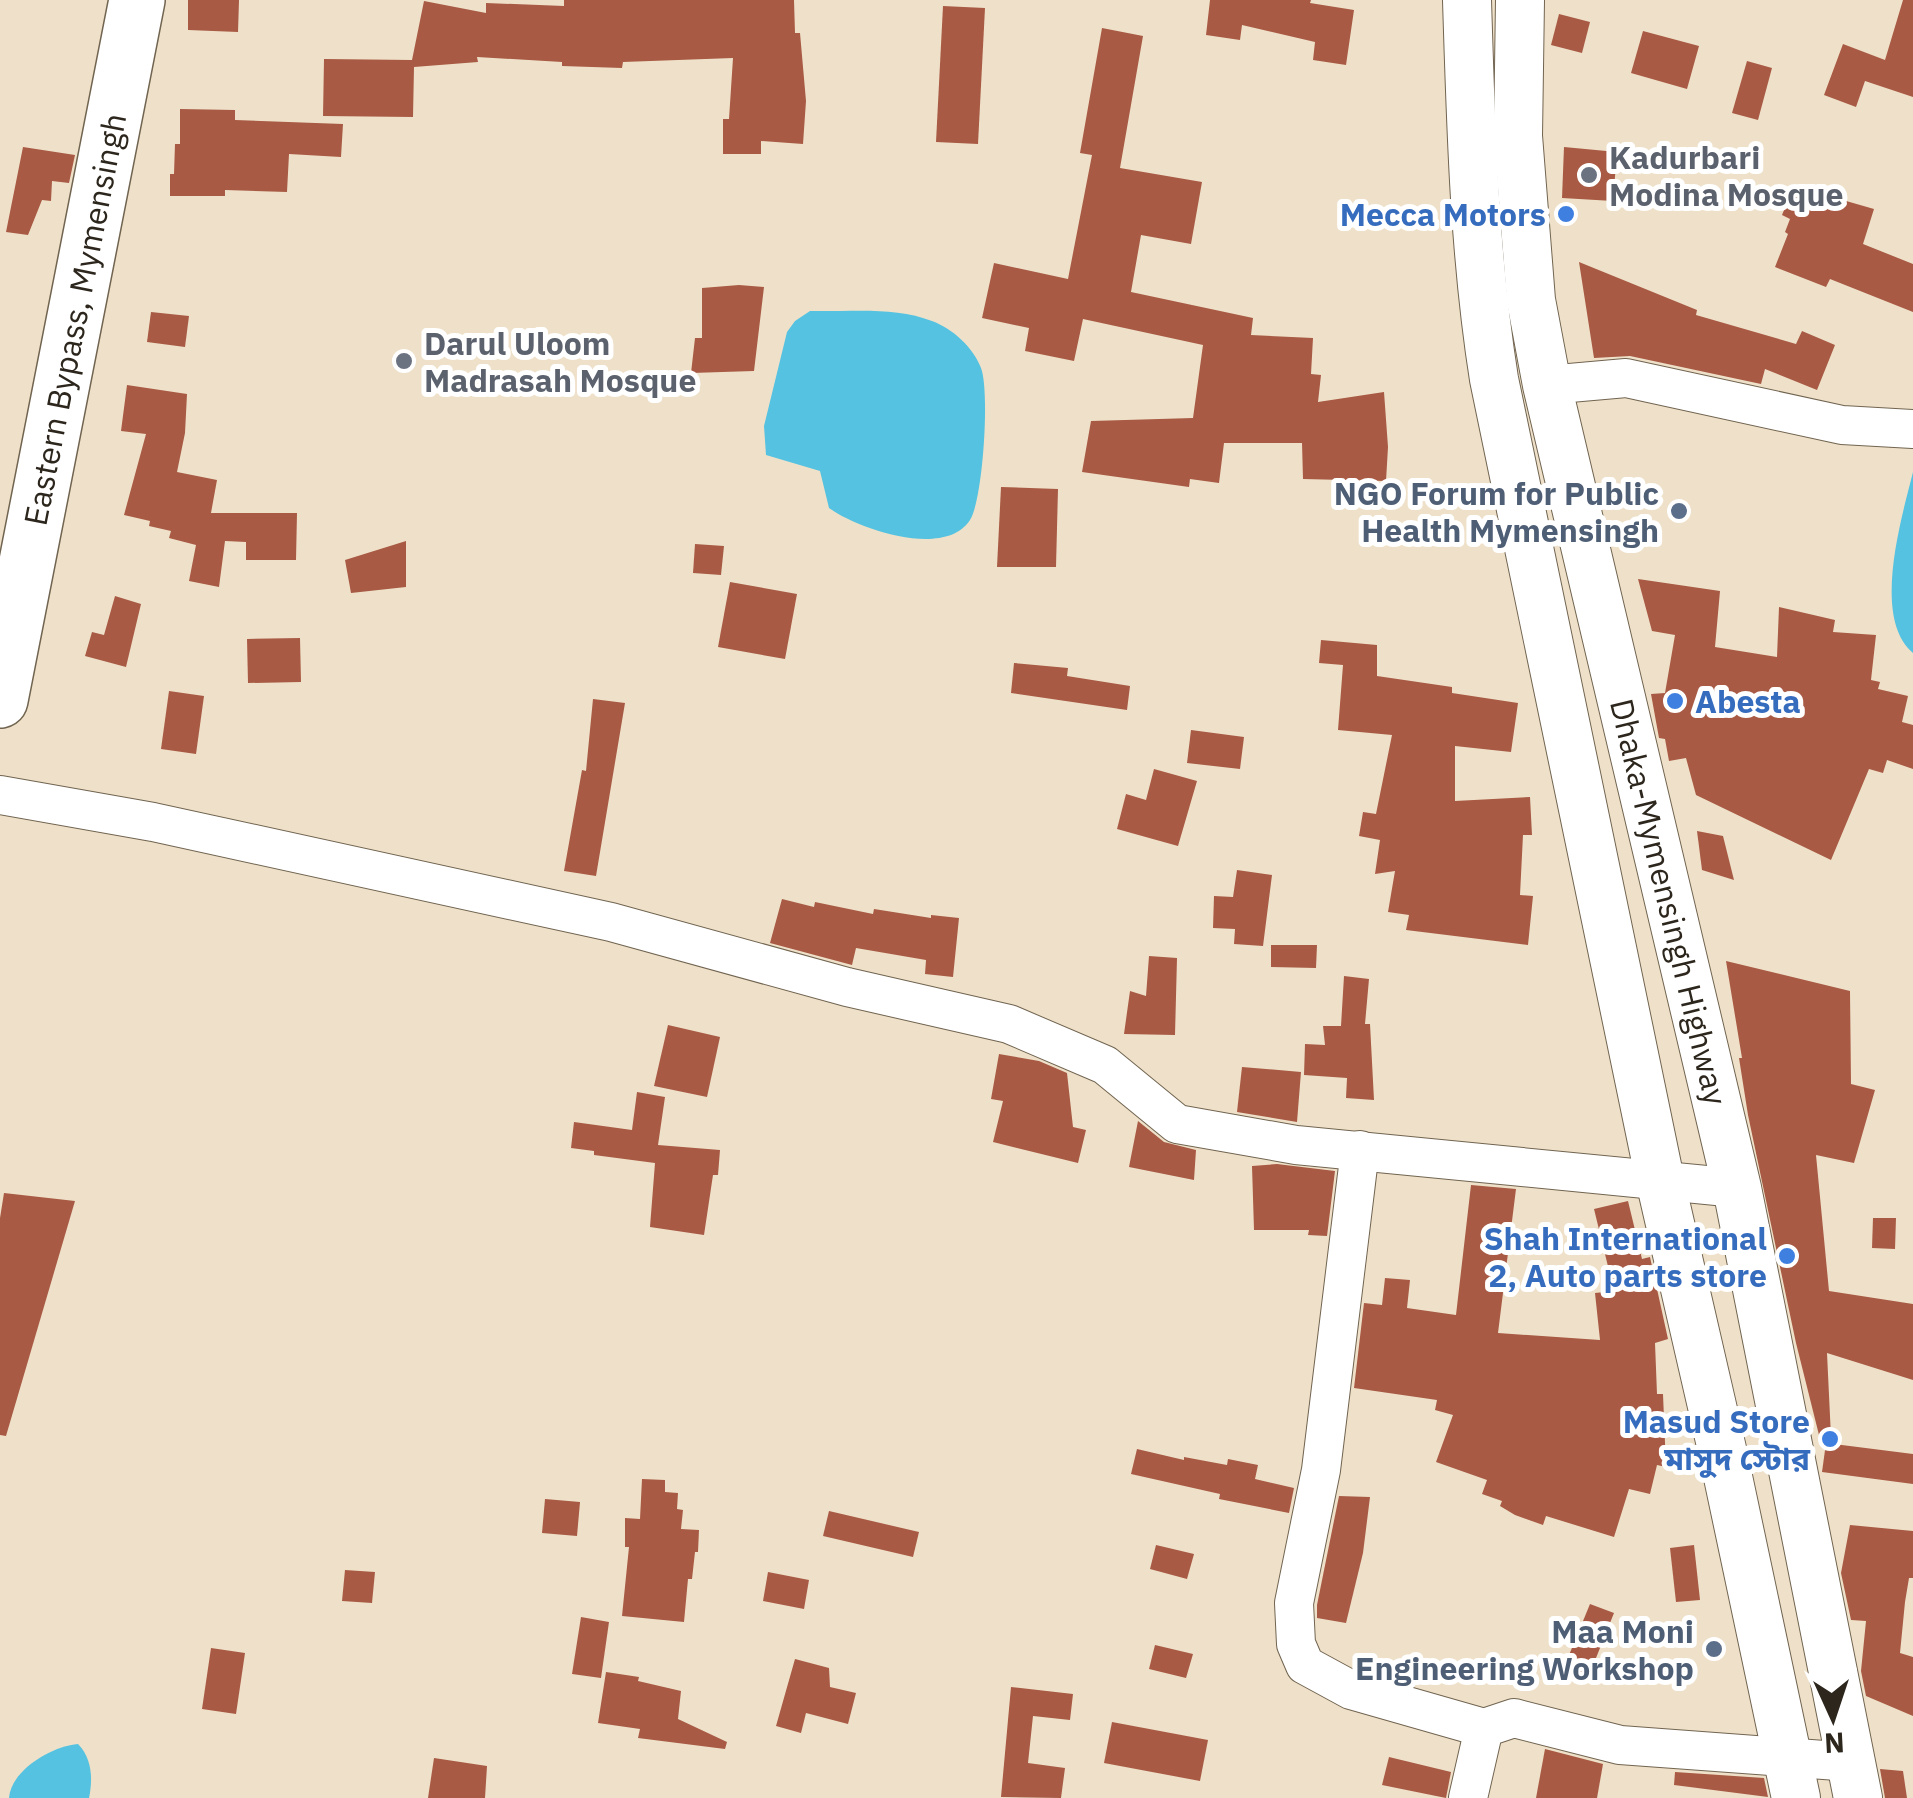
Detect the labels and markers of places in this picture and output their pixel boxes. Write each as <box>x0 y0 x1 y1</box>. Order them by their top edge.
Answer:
place label: Kadurbari Modina Mosque <box>1609 136 1844 215</box>
marker: Kadurbari Modina Mosque <box>1578 164 1600 186</box>
place label: Mecca Motors <box>1340 193 1546 235</box>
marker: Mecca Motors <box>1555 203 1577 225</box>
place label: Darul Uloom Madrasah Mosque <box>424 322 696 401</box>
marker: Darul Uloom Madrasah Mosque <box>393 350 415 372</box>
place label: NGO Forum for Public Health Mymensingh <box>1334 472 1659 551</box>
marker: NGO Forum for Public Health Mymensingh <box>1668 500 1690 522</box>
place label: Abesta <box>1695 680 1801 722</box>
marker: Abesta <box>1664 690 1686 712</box>
place label: Shah International 2, Auto parts store <box>1484 1217 1767 1296</box>
marker: Shah International 2, Auto parts store <box>1776 1245 1798 1267</box>
place label: Masud Store মাসুদ স্টোর <box>1623 1400 1811 1479</box>
marker: Masud Store মাসুদ স্টোর <box>1819 1428 1841 1450</box>
place label: Maa Moni Engineering Workshop <box>1355 1610 1694 1689</box>
marker: Maa Moni Engineering Workshop <box>1703 1638 1725 1660</box>

